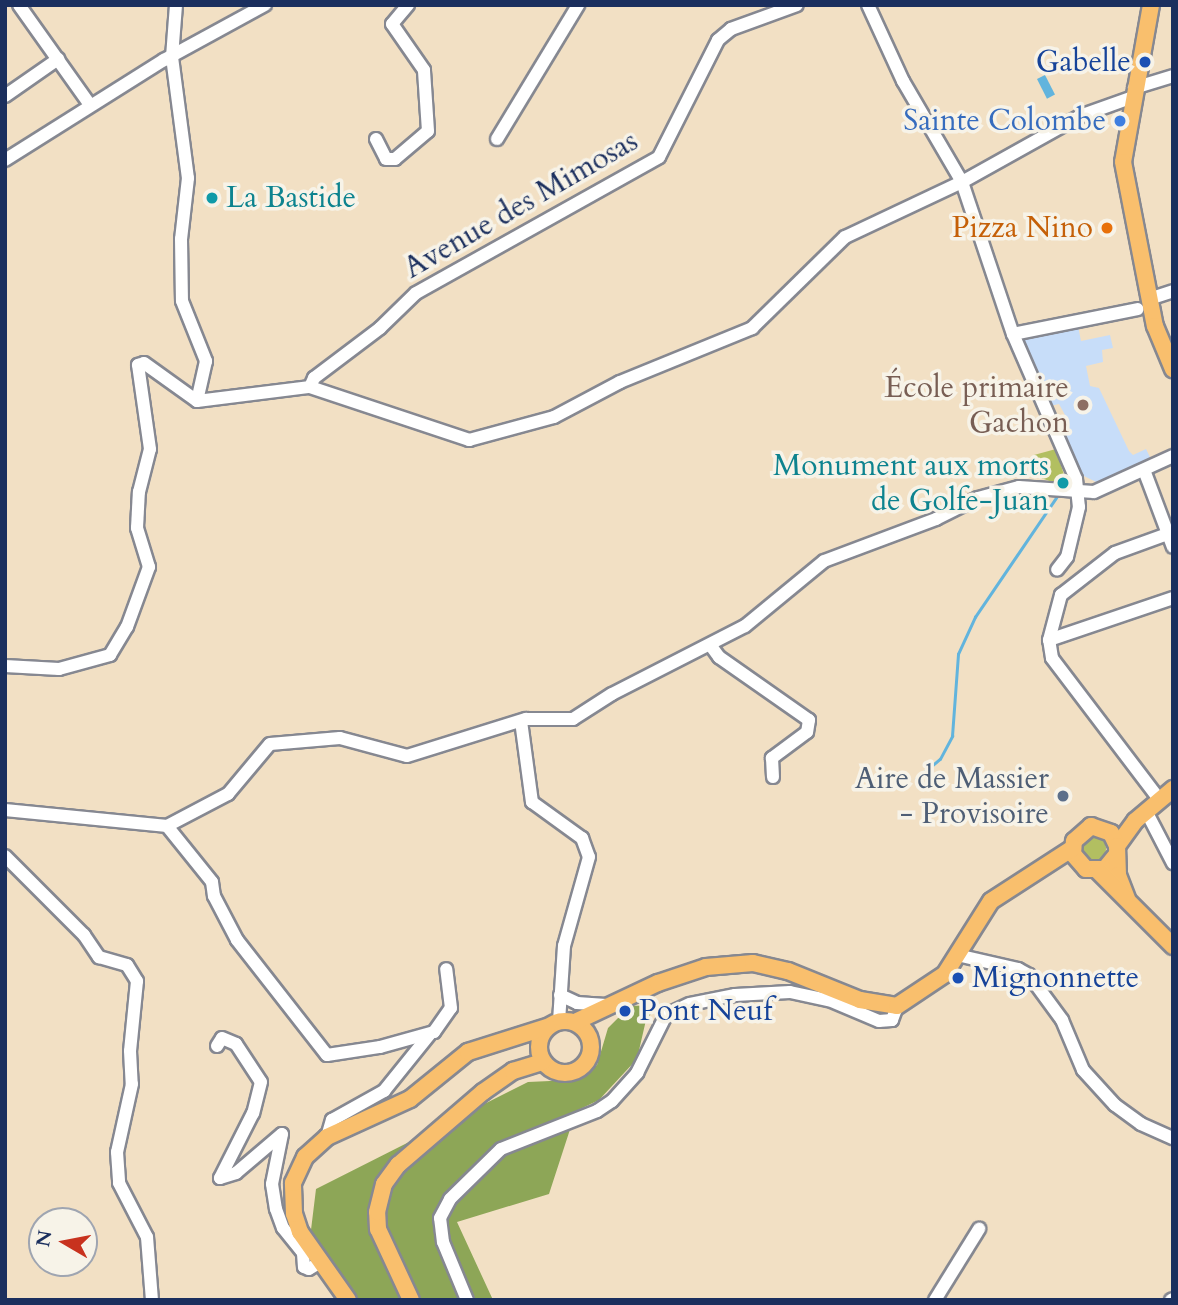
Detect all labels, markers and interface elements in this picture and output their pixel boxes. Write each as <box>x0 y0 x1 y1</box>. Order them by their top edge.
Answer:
place label: Gabelle <box>1036 44 1131 80</box>
marker: Gabelle <box>1137 54 1153 70</box>
place label: Sainte Colombe <box>903 103 1106 139</box>
marker: Sainte Colombe <box>1112 113 1128 129</box>
street label: Avenue des Mimosas <box>398 123 644 287</box>
place label: La Bastide <box>226 180 356 216</box>
marker: La Bastide <box>204 190 220 206</box>
place label: Pizza Nino <box>952 210 1093 246</box>
marker: Pizza Nino <box>1099 220 1115 236</box>
place label: École primaire Gachon <box>885 370 1069 440</box>
marker: École primaire Gachon <box>1075 397 1091 413</box>
place label: Monument aux morts de Golfe-Juan <box>773 448 1049 518</box>
marker: Monument aux morts de Golfe-Juan <box>1055 475 1071 491</box>
place label: Aire de Massier - Provisoire <box>855 761 1049 832</box>
marker: Aire de Massier - Provisoire <box>1055 788 1071 804</box>
place label: Mignonnette <box>972 960 1139 996</box>
marker: Mignonnette <box>950 970 966 986</box>
place label: Pont Neuf <box>639 993 772 1029</box>
marker: Pont Neuf <box>617 1003 633 1019</box>
north arrow <box>28 1207 98 1277</box>
text: N <box>30 1228 59 1249</box>

